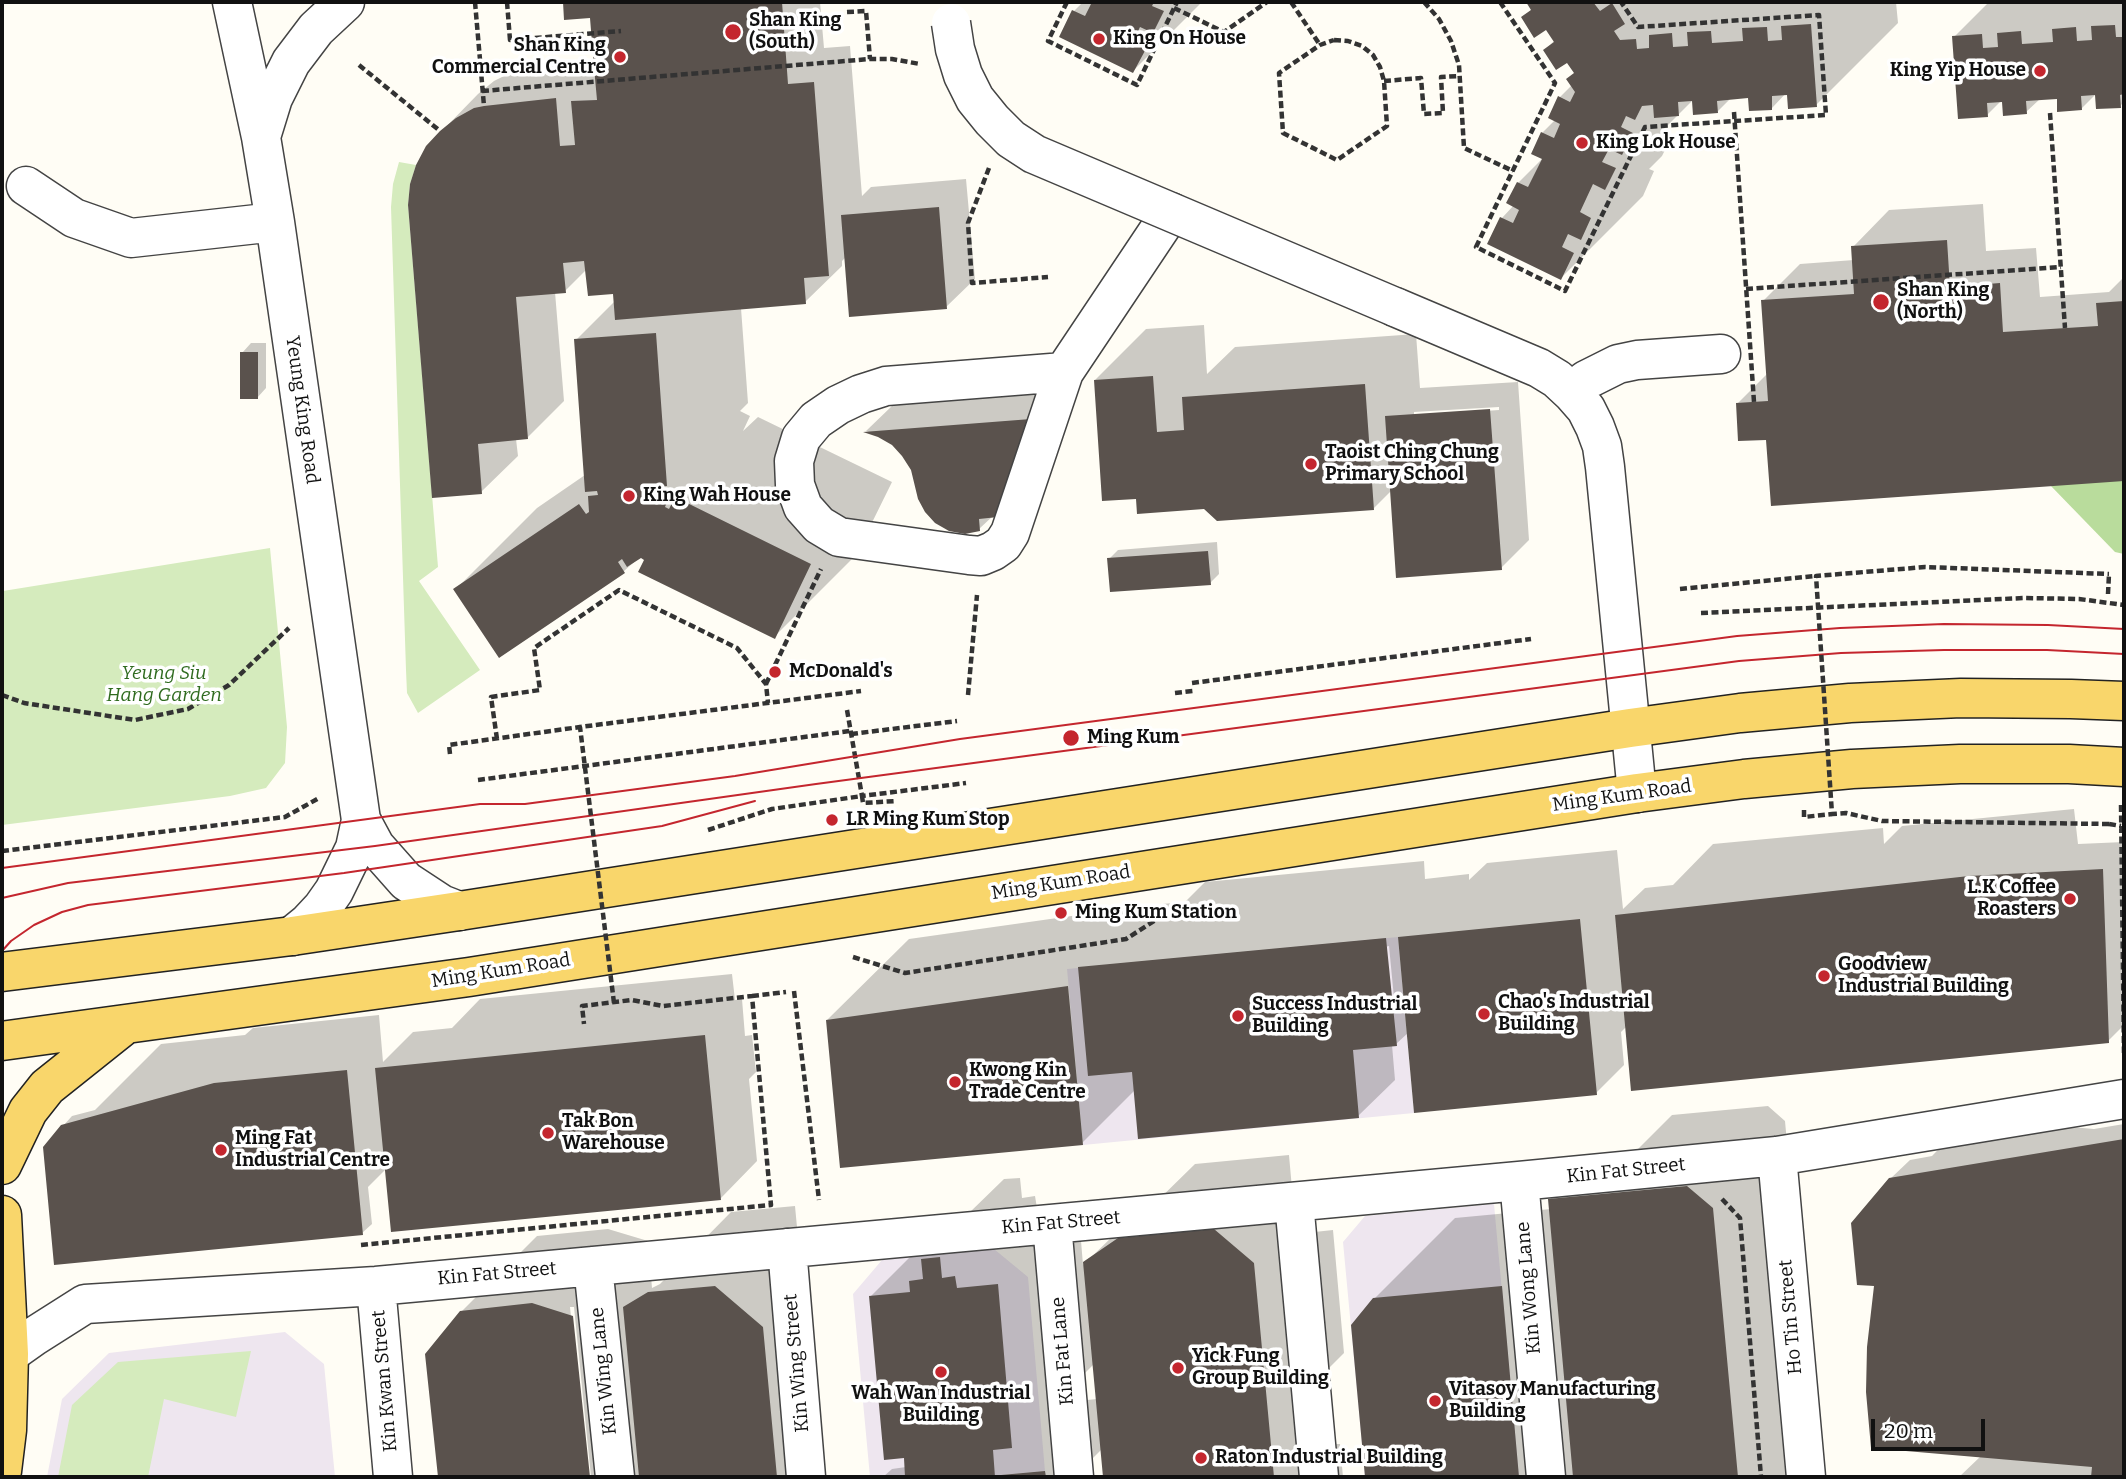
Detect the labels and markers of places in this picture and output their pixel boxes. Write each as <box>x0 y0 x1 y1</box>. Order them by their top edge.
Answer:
place label: Shan King (South) <box>749 10 841 54</box>
marker: Shan King (South) <box>723 22 743 42</box>
place label: King On House <box>1113 28 1246 50</box>
marker: King On House <box>1091 31 1107 47</box>
place label: Shan King Commercial Centre <box>432 35 606 79</box>
marker: Shan King Commercial Centre <box>612 49 628 65</box>
place label: King Yip House <box>1890 60 2026 82</box>
marker: King Yip House <box>2032 63 2048 79</box>
place label: King Lok House <box>1596 132 1736 154</box>
marker: King Lok House <box>1574 135 1590 151</box>
place label: Shan King (North) <box>1897 280 1989 324</box>
marker: Shan King (North) <box>1871 292 1891 312</box>
place label: Taoist Ching Chung Primary School <box>1325 442 1499 486</box>
marker: Taoist Ching Chung Primary School <box>1303 456 1319 472</box>
place label: King Wah House <box>643 485 791 507</box>
marker: King Wah House <box>621 488 637 504</box>
place label: McDonald's <box>789 661 893 683</box>
marker: McDonald's <box>767 664 783 680</box>
place label: Ming Kum <box>1087 727 1179 749</box>
marker: Ming Kum <box>1061 728 1081 748</box>
place label: LR Ming Kum Stop <box>846 809 1010 831</box>
marker: LR Ming Kum Stop <box>824 812 840 828</box>
place label: L.K Coffee Roasters <box>1967 877 2056 921</box>
marker: L.K Coffee Roasters <box>2062 891 2078 907</box>
place label: Ming Kum Station <box>1075 902 1237 924</box>
marker: Ming Kum Station <box>1053 905 1069 921</box>
place label: Goodview Industrial Building <box>1838 954 2009 998</box>
marker: Goodview Industrial Building <box>1816 968 1832 984</box>
place label: Chao's Industrial Building <box>1498 992 1650 1036</box>
place label: Success Industrial Building <box>1252 994 1417 1038</box>
marker: Chao's Industrial Building <box>1476 1006 1492 1022</box>
marker: Success Industrial Building <box>1230 1008 1246 1024</box>
place label: Kwong Kin Trade Centre <box>969 1060 1086 1104</box>
marker: Kwong Kin Trade Centre <box>947 1074 963 1090</box>
place label: Tak Bon Warehouse <box>562 1111 665 1155</box>
marker: Tak Bon Warehouse <box>540 1125 556 1141</box>
place label: Ming Fat Industrial Centre <box>235 1128 390 1172</box>
marker: Ming Fat Industrial Centre <box>213 1142 229 1158</box>
place label: Yick Fung Group Building <box>1192 1346 1329 1390</box>
marker: Yick Fung Group Building <box>1170 1360 1186 1376</box>
marker: Wah Wan Industrial Building <box>933 1364 949 1380</box>
place label: Vitasoy Manufacturing Building <box>1449 1379 1656 1423</box>
place label: Wah Wan Industrial Building <box>851 1383 1031 1427</box>
marker: Vitasoy Manufacturing Building <box>1427 1393 1443 1409</box>
place label: Raton Industrial Building <box>1215 1447 1443 1469</box>
marker: Raton Industrial Building <box>1193 1450 1209 1466</box>

